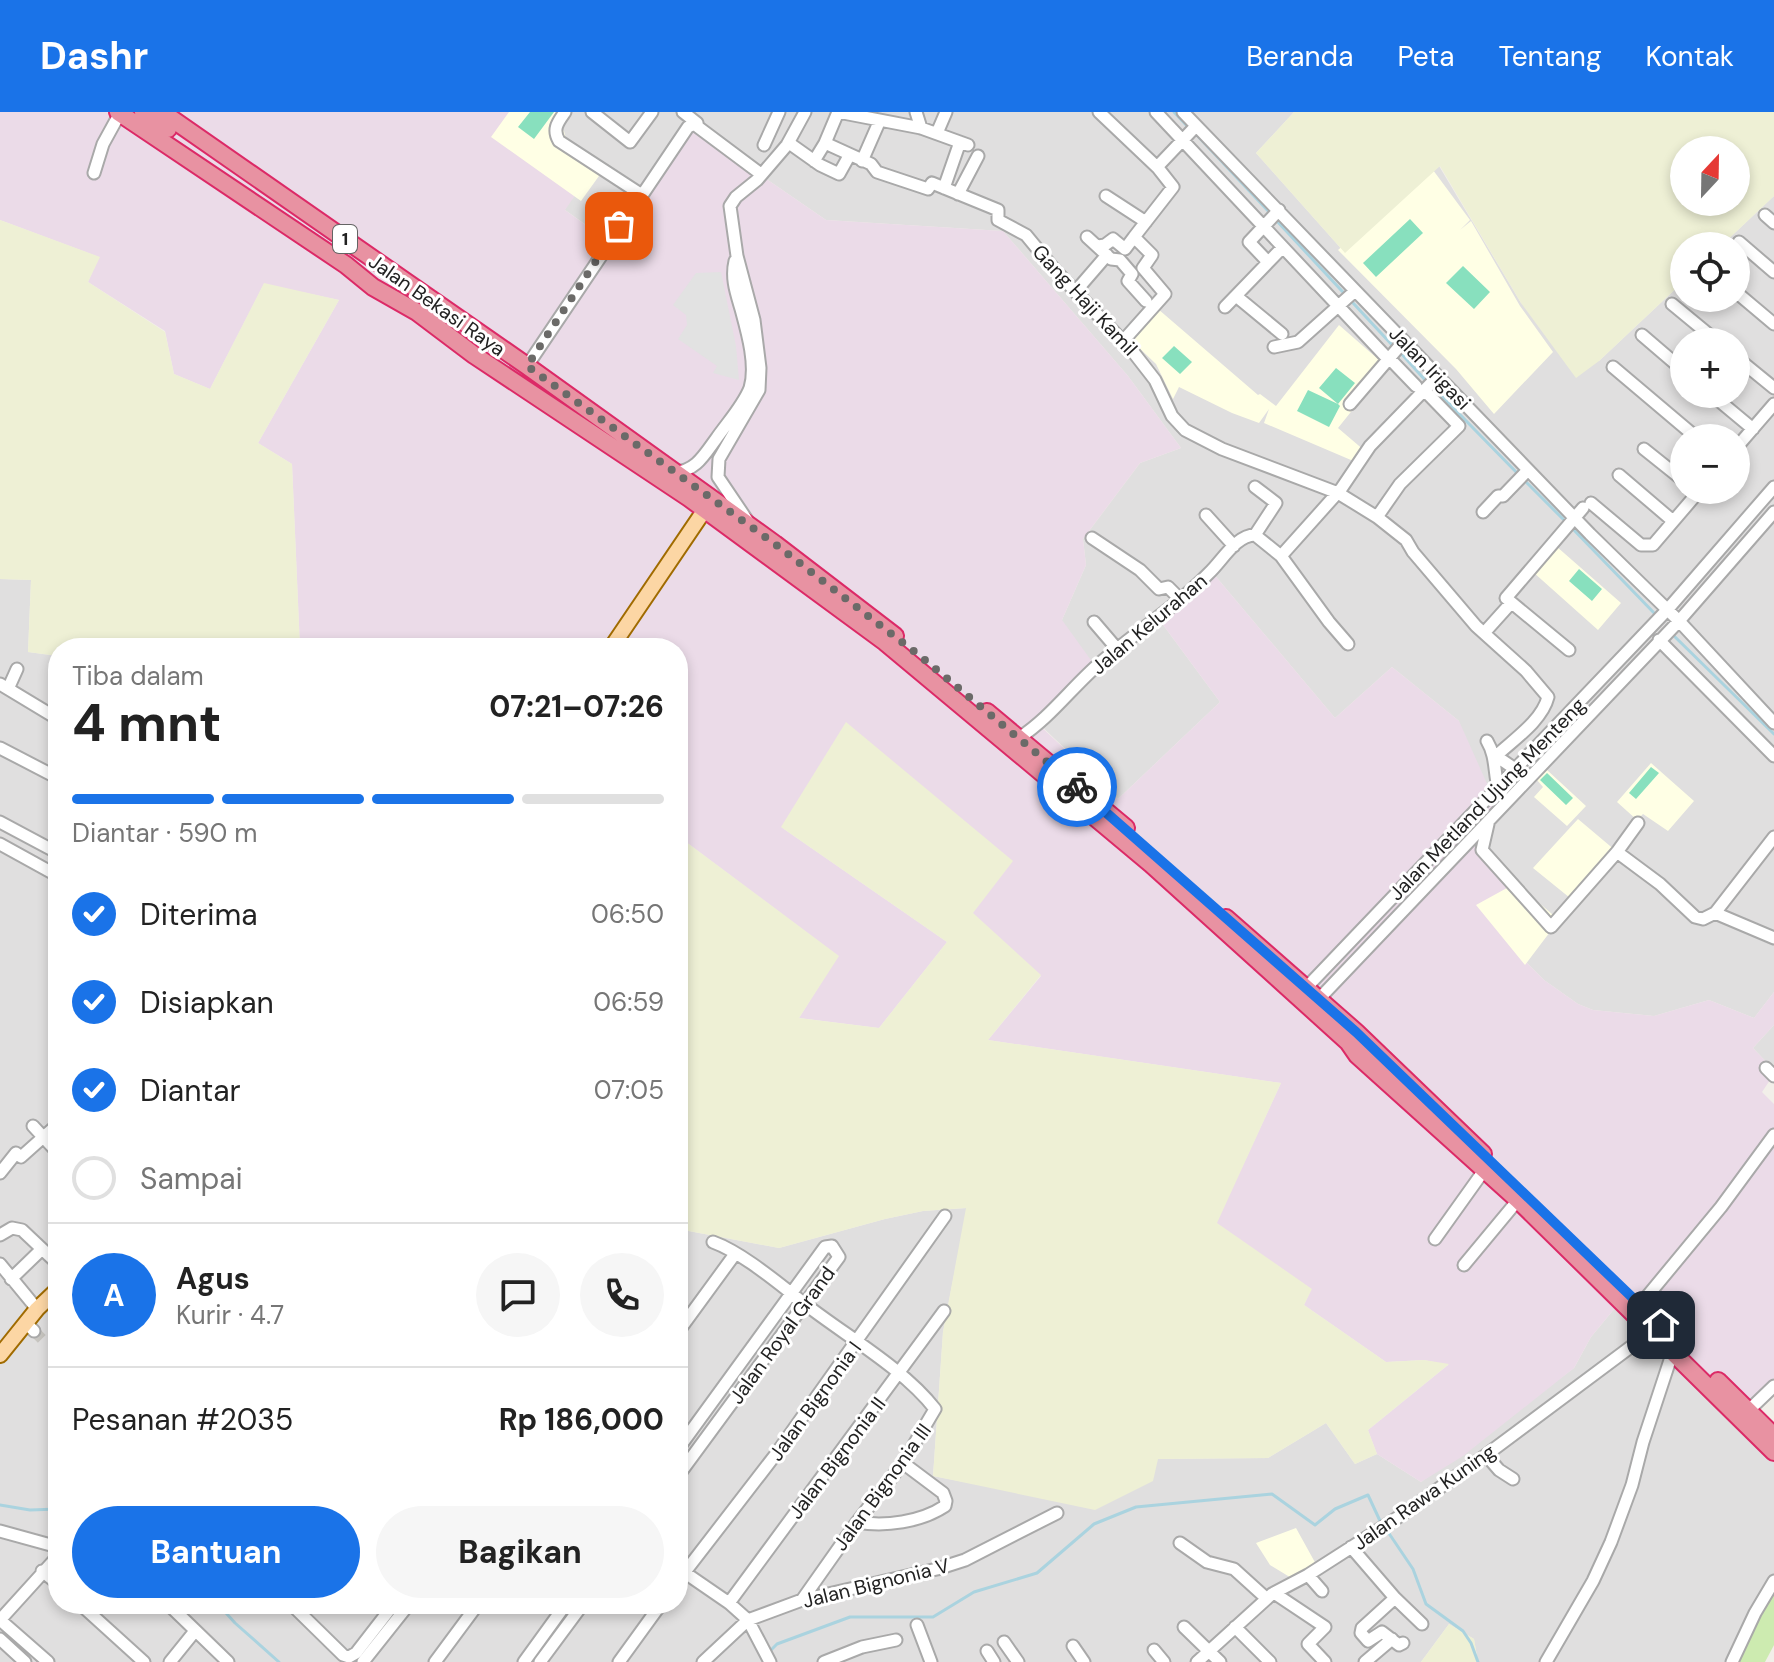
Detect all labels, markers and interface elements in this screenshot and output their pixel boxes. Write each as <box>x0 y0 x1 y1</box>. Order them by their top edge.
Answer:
text: Dashr <box>40 31 148 81</box>
text: Beranda <box>1246 38 1353 75</box>
text: Peta <box>1397 38 1454 75</box>
text: Tentang <box>1498 38 1602 75</box>
text: Kontak <box>1646 38 1734 75</box>
north arrow <box>1670 136 1750 216</box>
map controls <box>1670 136 1750 504</box>
pin <box>585 192 653 260</box>
icon: bag <box>597 204 641 248</box>
road number: 1 <box>333 225 357 253</box>
button: locate <box>1670 232 1750 312</box>
street label: Gang Haji Kamil <box>1027 239 1143 361</box>
street label: Jalan Bekasi Raya <box>364 248 510 362</box>
street label: Jalan Irigasi <box>1384 321 1476 415</box>
button: + <box>1670 328 1750 408</box>
button: − <box>1670 424 1750 504</box>
street label: Jalan Kelurahan <box>1086 568 1212 680</box>
text: Tiba dalam <box>72 659 204 693</box>
text: 07:21–07:26 <box>489 687 664 726</box>
text: 4 mnt <box>72 689 222 757</box>
street label: Jalan Metland Ujung Menteng <box>1383 692 1591 906</box>
courier <box>1037 747 1117 827</box>
icon: bike <box>1055 765 1099 809</box>
text: Diantar · 590 m <box>72 816 257 850</box>
icon: check <box>72 892 116 936</box>
text: Diterima <box>140 895 258 934</box>
text: 06:50 <box>591 897 664 931</box>
icon: check <box>72 980 116 1024</box>
text: Disiapkan <box>140 983 274 1022</box>
text: 06:59 <box>593 985 664 1019</box>
icon: check <box>72 1068 116 1112</box>
text: Diantar <box>140 1071 241 1110</box>
text: 07:05 <box>594 1073 664 1107</box>
text: Sampai <box>140 1159 243 1198</box>
button: chat <box>476 1253 560 1337</box>
button: phone <box>580 1253 664 1337</box>
text: Agus <box>176 1259 250 1298</box>
street label: Jalan Royal Grand <box>723 1261 841 1409</box>
text: A <box>103 1276 125 1315</box>
pin <box>1627 1291 1695 1359</box>
text: Kurir · 4.7 <box>176 1298 284 1332</box>
icon: home <box>1639 1303 1683 1347</box>
street label: Jalan Bignonia I <box>763 1336 867 1466</box>
street label: Jalan Bignonia II <box>783 1392 891 1524</box>
text: Pesanan #2035 <box>72 1400 293 1439</box>
text: Rp 186,000 <box>499 1400 664 1439</box>
street label: Jalan Bignonia III <box>827 1418 937 1556</box>
street label: Jalan Rawa Kuning <box>1348 1438 1500 1556</box>
button: Bantuan <box>72 1506 360 1598</box>
button: Bagikan <box>376 1506 664 1598</box>
street label: Jalan Bignonia V <box>800 1552 952 1614</box>

